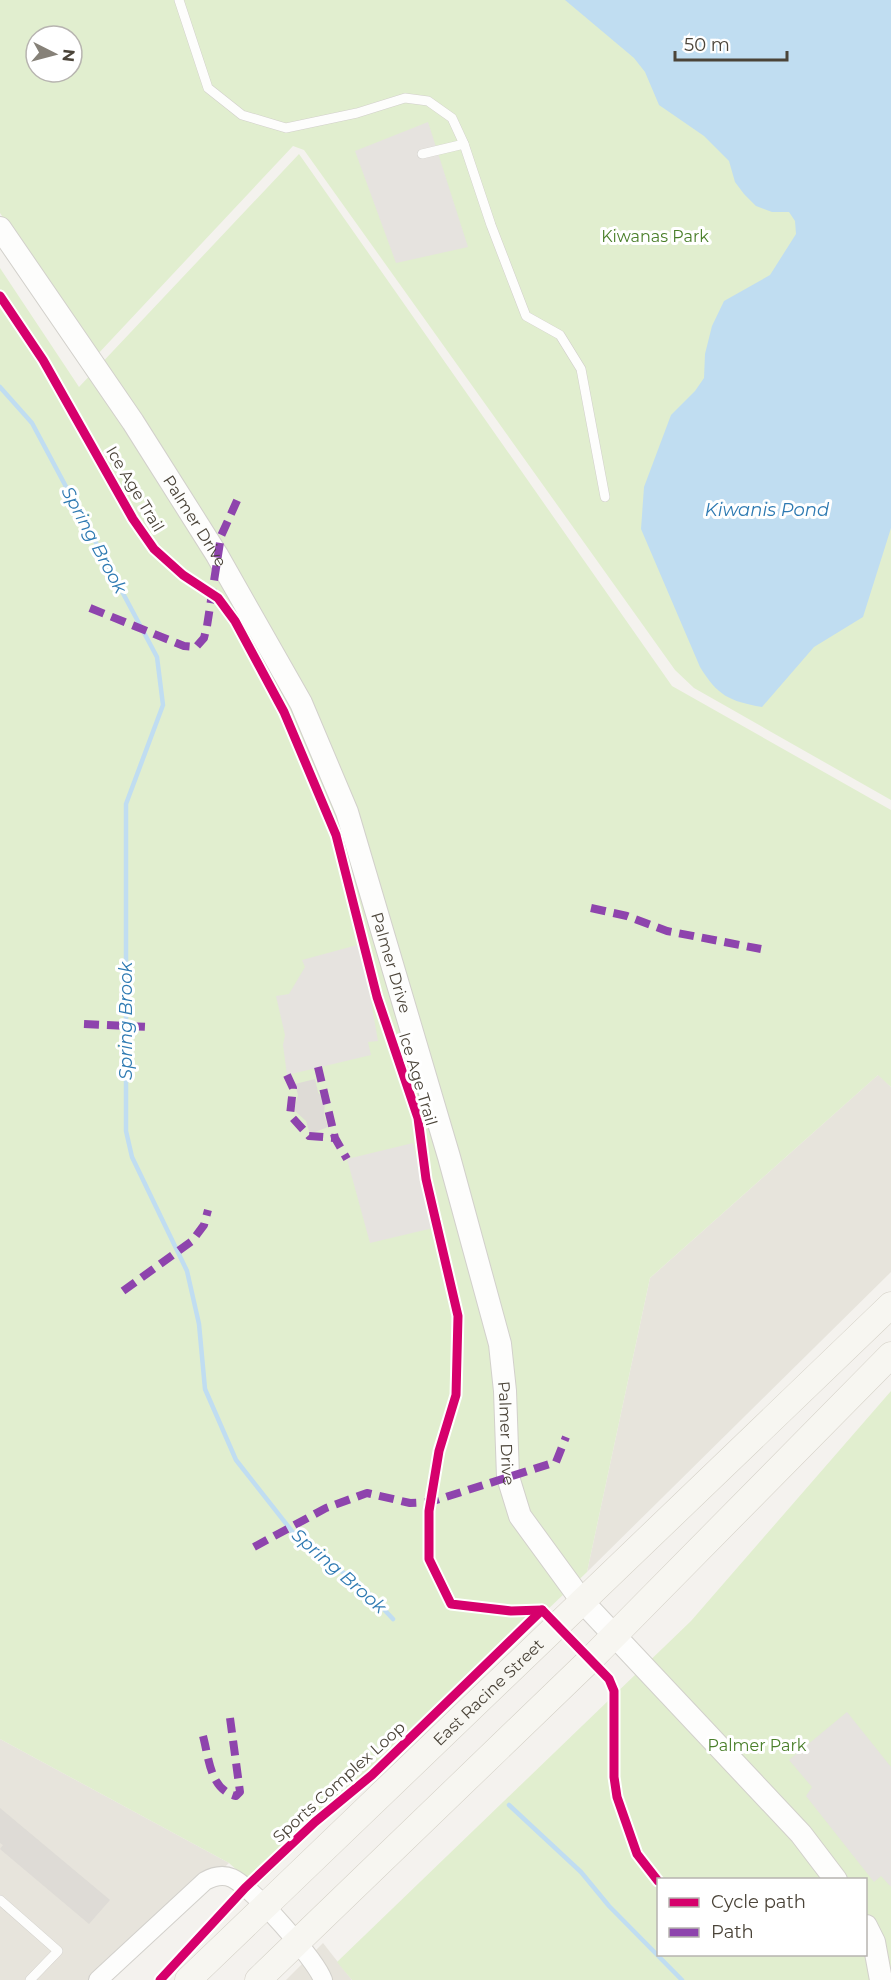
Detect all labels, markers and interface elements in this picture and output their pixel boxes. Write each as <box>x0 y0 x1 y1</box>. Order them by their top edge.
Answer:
north arrow <box>24 24 84 84</box>
scale bar <box>675 24 788 62</box>
text: 50 m <box>684 34 730 56</box>
text: N <box>58 48 79 63</box>
park label: Kiwanas Park <box>601 227 709 246</box>
street label: Ice Age Trail <box>102 443 168 535</box>
street label: Palmer Drive <box>160 472 231 570</box>
water label: Spring Brook <box>57 483 132 599</box>
water label: Kiwanis Pond <box>705 499 830 521</box>
street label: Palmer Drive <box>368 910 415 1015</box>
water label: Spring Brook <box>115 961 137 1080</box>
street label: Ice Age Trail <box>395 1030 441 1128</box>
street label: Palmer Drive <box>494 1380 519 1488</box>
water label: Spring Brook <box>287 1524 392 1619</box>
street label: East Racine Street <box>429 1634 548 1749</box>
street label: Sports Complex Loop <box>269 1718 409 1846</box>
park label: Palmer Park <box>708 1736 807 1755</box>
legend <box>657 1878 867 1956</box>
text: Cycle path <box>711 1891 806 1913</box>
text: Path <box>711 1921 754 1943</box>

